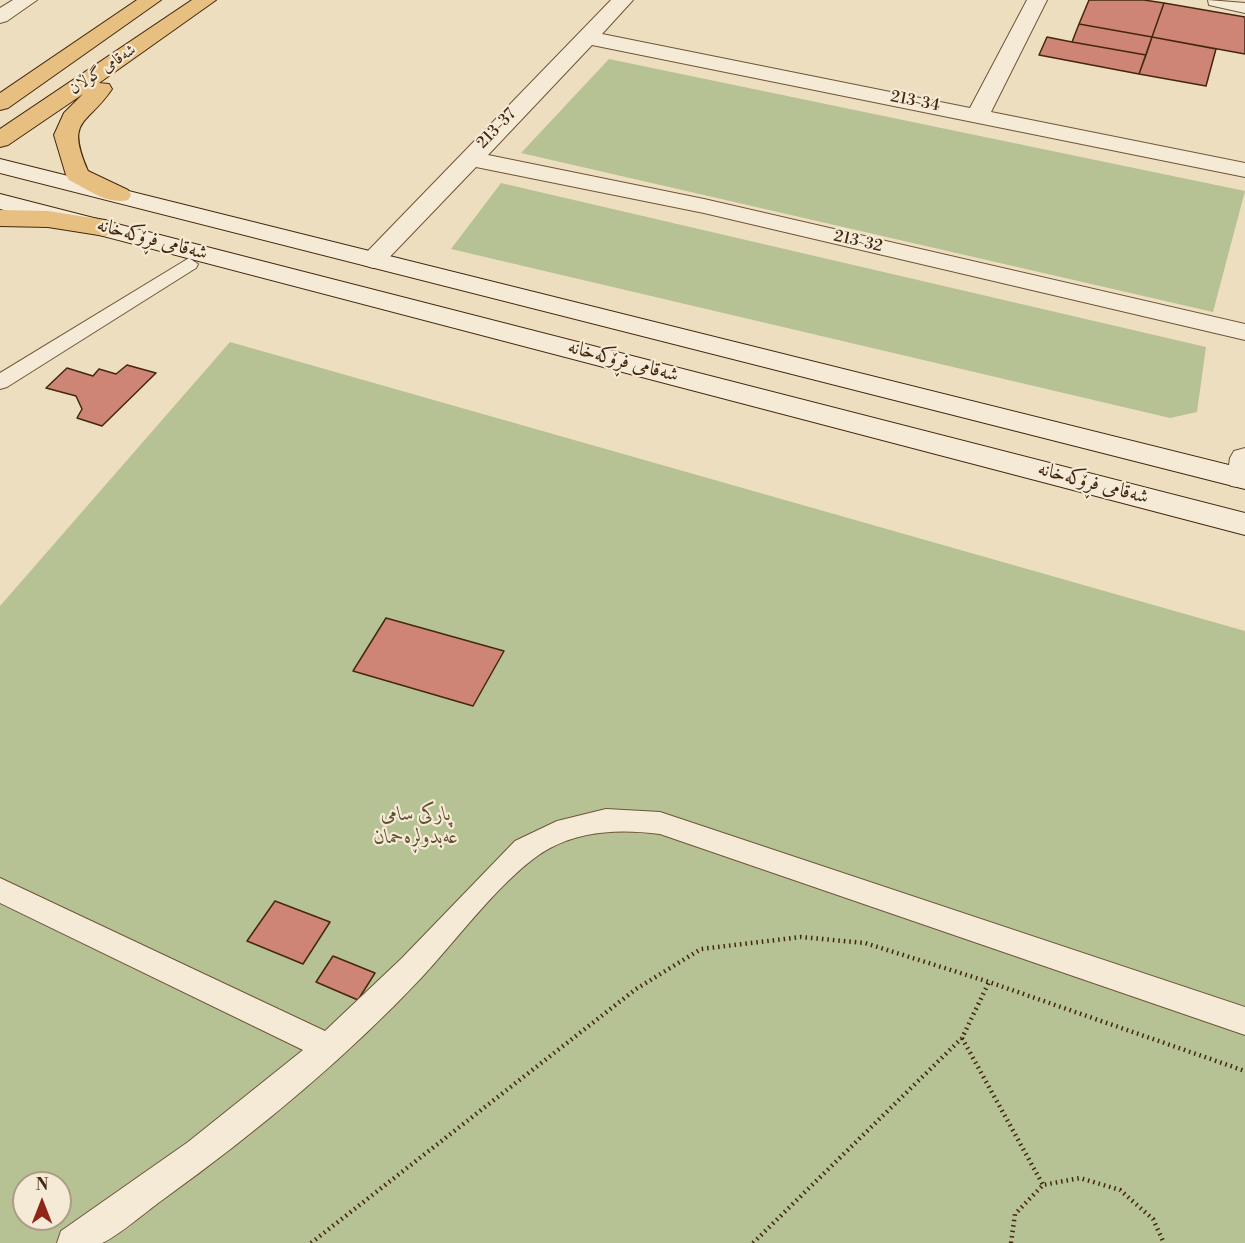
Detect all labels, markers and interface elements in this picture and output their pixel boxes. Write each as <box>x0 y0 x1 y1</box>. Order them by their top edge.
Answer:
street label: شەقامی گوڵان <box>66 41 140 99</box>
street label: 213-34 <box>889 88 941 116</box>
street label: 213-37 <box>473 105 521 153</box>
street label: شەقامی فڕۆکەخانە <box>94 214 210 266</box>
street label: 213-32 <box>832 227 884 257</box>
street label: شەقامی فڕۆکەخانە <box>565 336 681 388</box>
street label: شەقامی فڕۆکەخانە <box>1035 458 1151 510</box>
park label: پارکی سامی عەبدولڕەحمان <box>374 803 458 850</box>
north arrow <box>12 1171 72 1231</box>
text: N <box>36 1175 48 1195</box>

